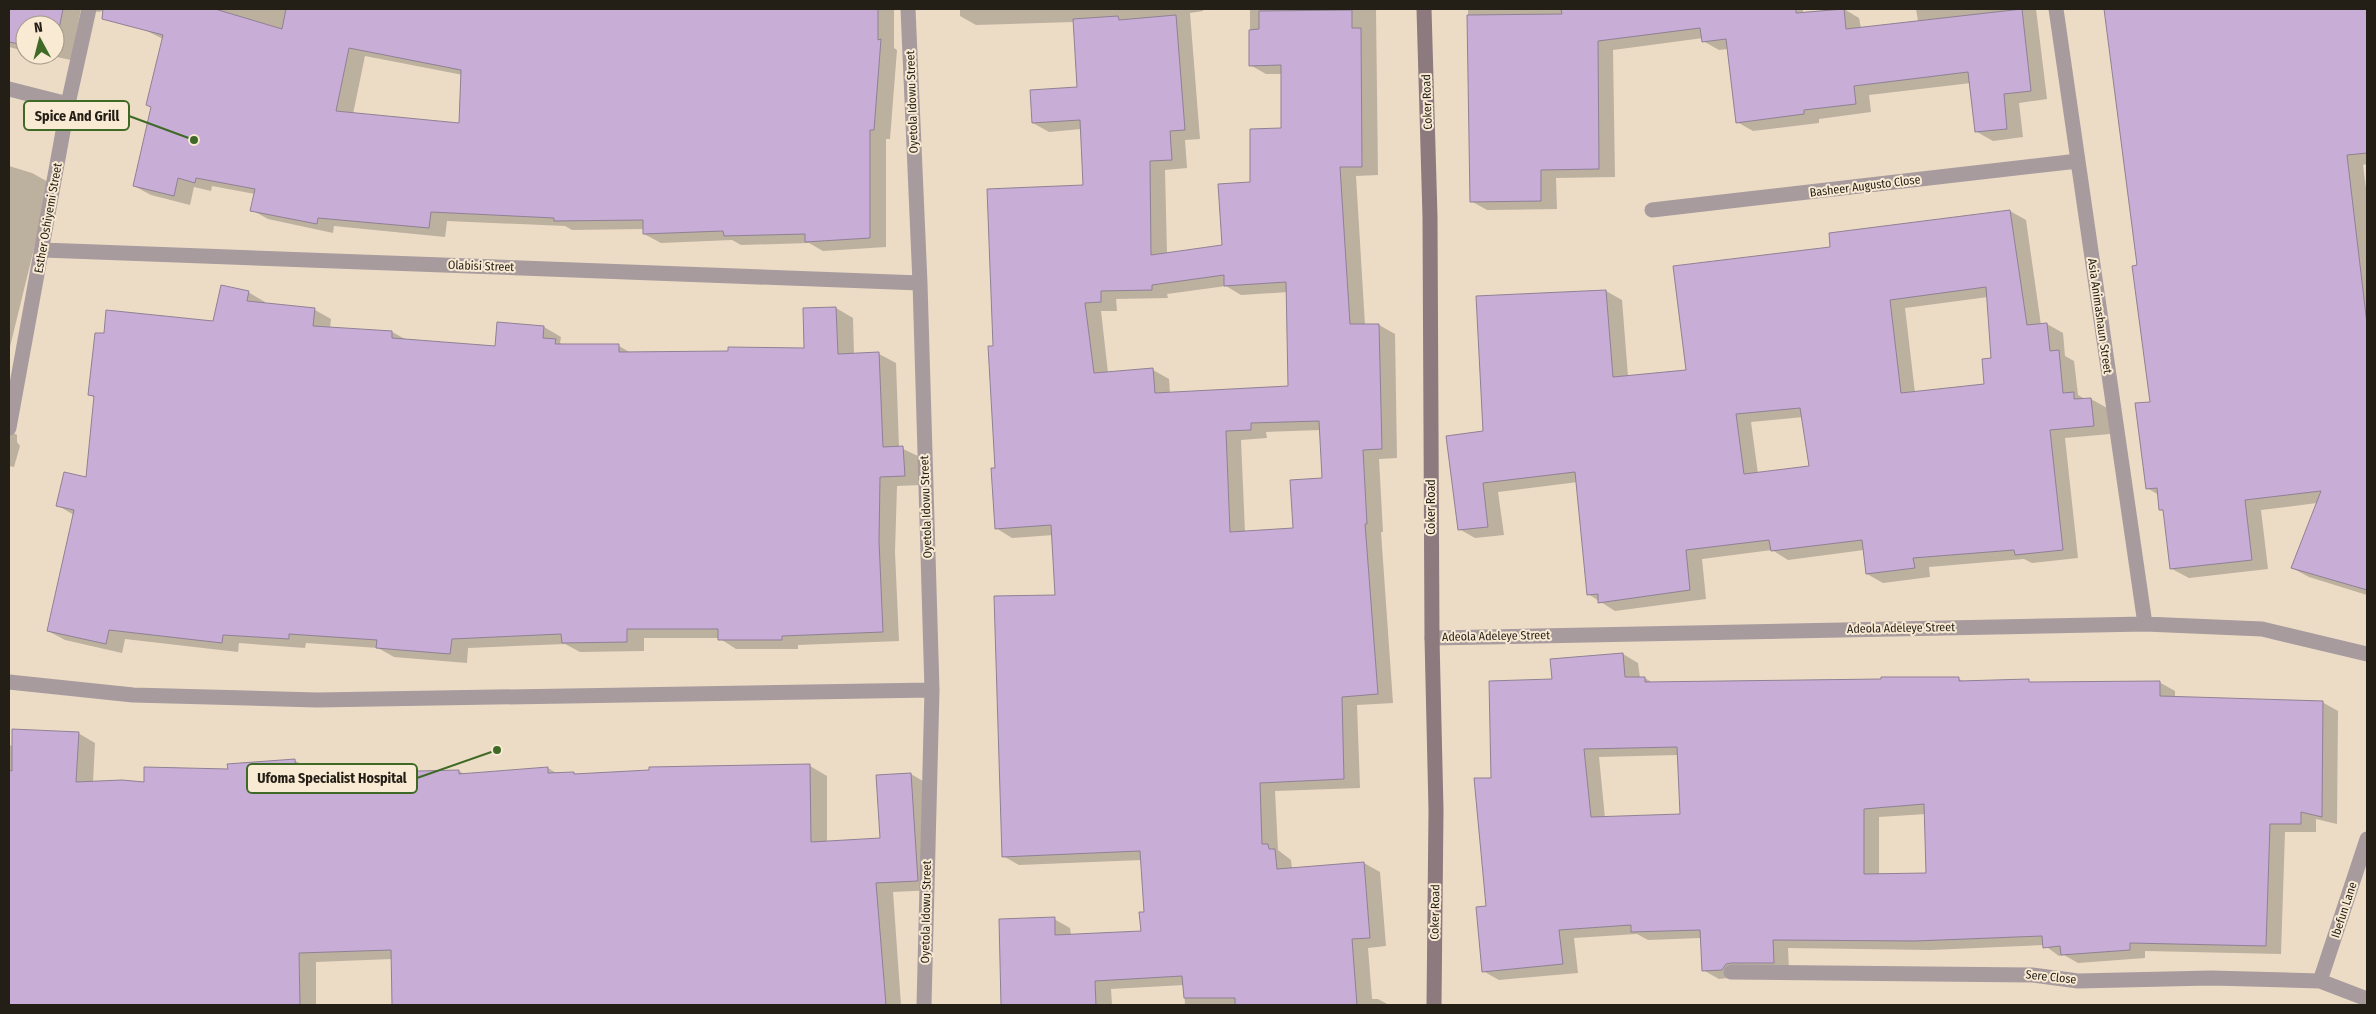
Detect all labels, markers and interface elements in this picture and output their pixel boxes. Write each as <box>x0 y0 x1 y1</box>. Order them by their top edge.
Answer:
north arrow <box>15 15 65 65</box>
text: N <box>33 19 44 37</box>
street label: Oyetola Idowu Street <box>903 50 921 154</box>
street label: Coker Road <box>1419 74 1435 130</box>
callout: Spice And Grill <box>24 101 129 130</box>
text: Spice And Grill <box>35 108 119 125</box>
street label: Esther Oshiyemi Street <box>31 162 65 274</box>
street label: Basheer Augusto Close <box>1809 172 1921 200</box>
street label: Olabisi Street <box>448 258 514 274</box>
street label: Asia Animashaun Street <box>2085 258 2115 375</box>
street label: Oyetola Idowu Street <box>917 455 935 559</box>
street label: Coker Road <box>1424 479 1438 535</box>
street label: Adeola Adeleye Street <box>1847 620 1955 636</box>
street label: Adeola Adeleye Street <box>1442 628 1550 644</box>
callout: Ufoma Specialist Hospital <box>247 764 417 793</box>
text: Ufoma Specialist Hospital <box>257 770 407 787</box>
street label: Oyetola Idowu Street <box>918 860 934 964</box>
street label: Ibefun Lane <box>2328 880 2360 940</box>
street label: Coker Road <box>1428 884 1442 940</box>
street label: Sere Close <box>2025 967 2077 987</box>

